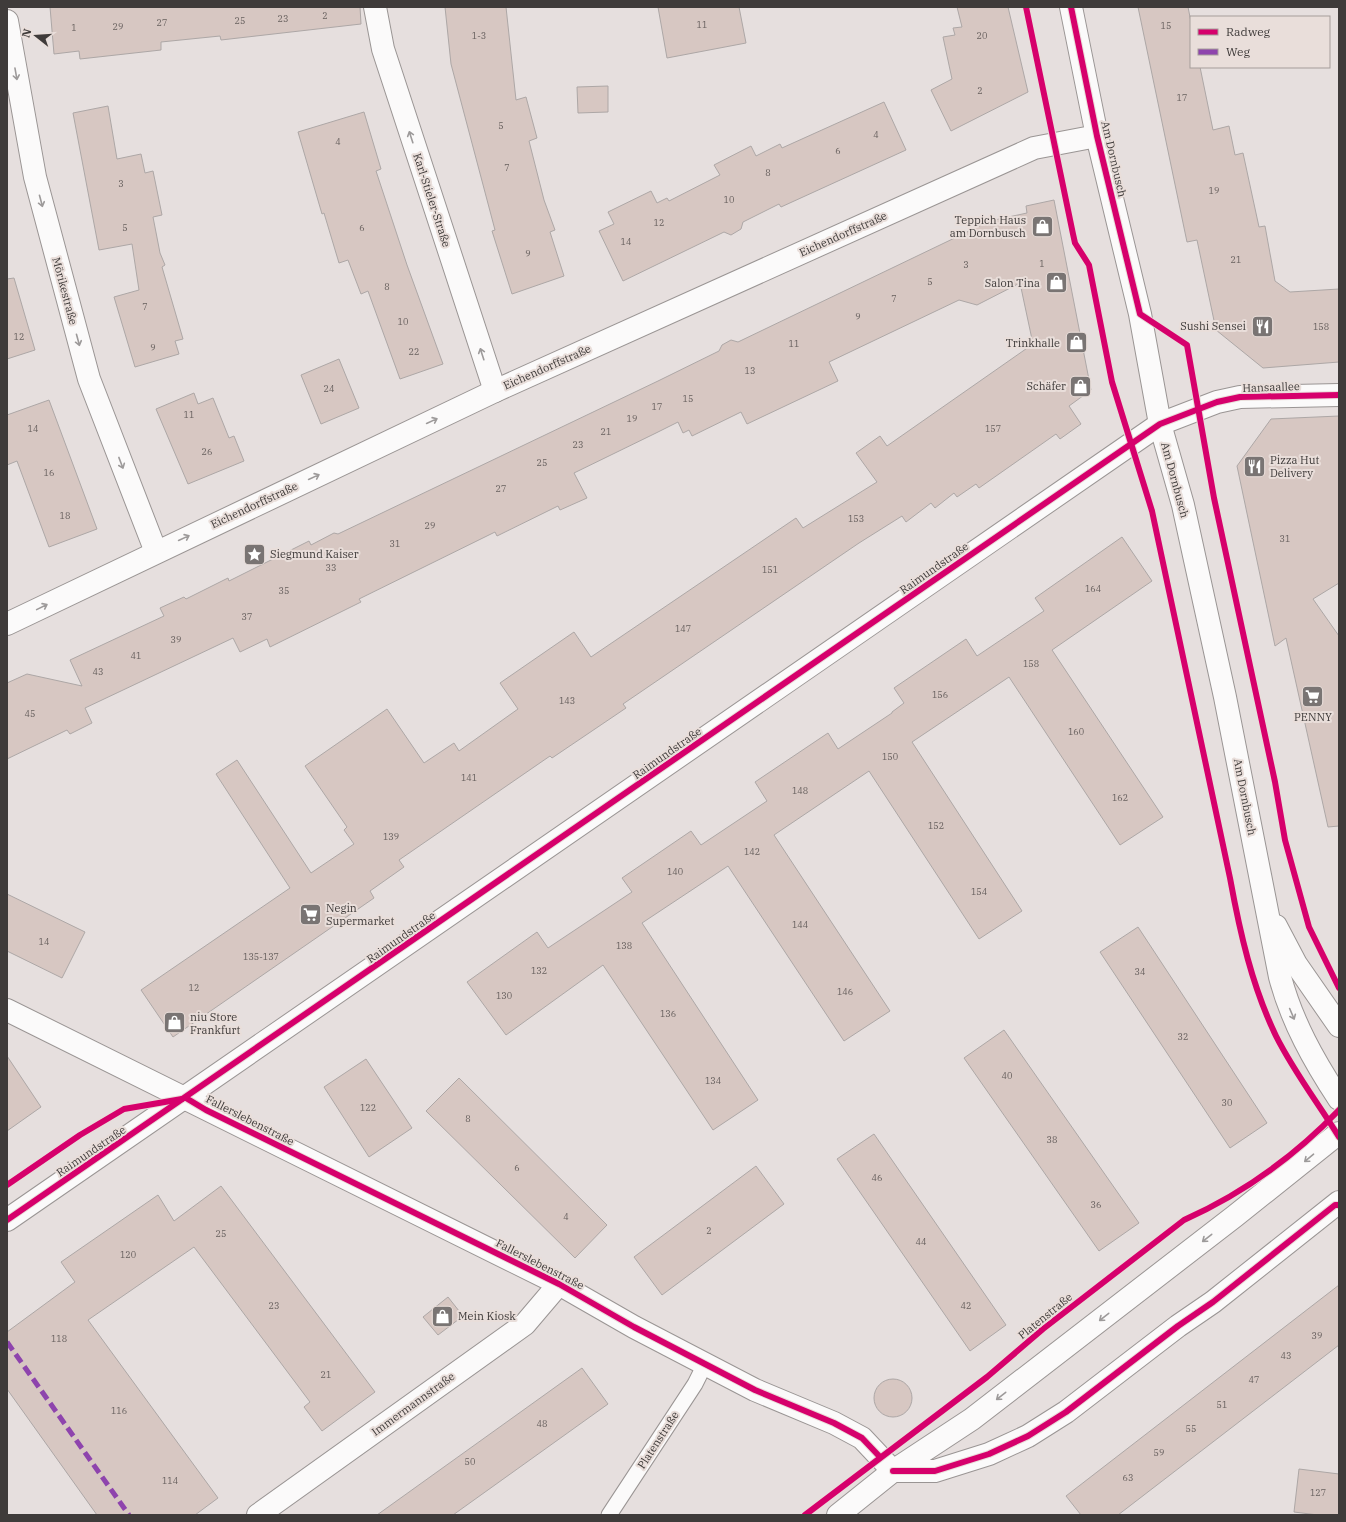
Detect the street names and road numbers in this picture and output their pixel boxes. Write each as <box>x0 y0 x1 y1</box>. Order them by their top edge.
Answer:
street label: Am Dornbusch <box>1098 120 1130 199</box>
street label: Karl-Stieler-Straße <box>410 151 454 249</box>
street label: Eichendorffstraße <box>797 208 889 260</box>
street label: Mörikestraße <box>49 256 81 326</box>
street label: Eichendorffstraße <box>501 341 593 393</box>
street label: Hansaallee <box>1242 379 1300 395</box>
street label: Am Dornbusch <box>1158 441 1192 519</box>
street label: Eichendorffstraße <box>208 479 300 531</box>
street label: Raimundstraße <box>897 539 971 597</box>
street label: Raimundstraße <box>630 724 704 782</box>
street label: Am Dornbusch <box>1231 758 1259 837</box>
street label: Raimundstraße <box>364 908 438 966</box>
street label: Fallerslebenstraße <box>204 1092 296 1148</box>
street label: Raimundstraße <box>54 1123 129 1179</box>
street label: Fallerslebenstraße <box>494 1236 586 1292</box>
street label: Platenstraße <box>1015 1290 1075 1342</box>
street label: Immermannstraße <box>369 1369 457 1439</box>
street label: Platenstraße <box>634 1408 682 1471</box>

